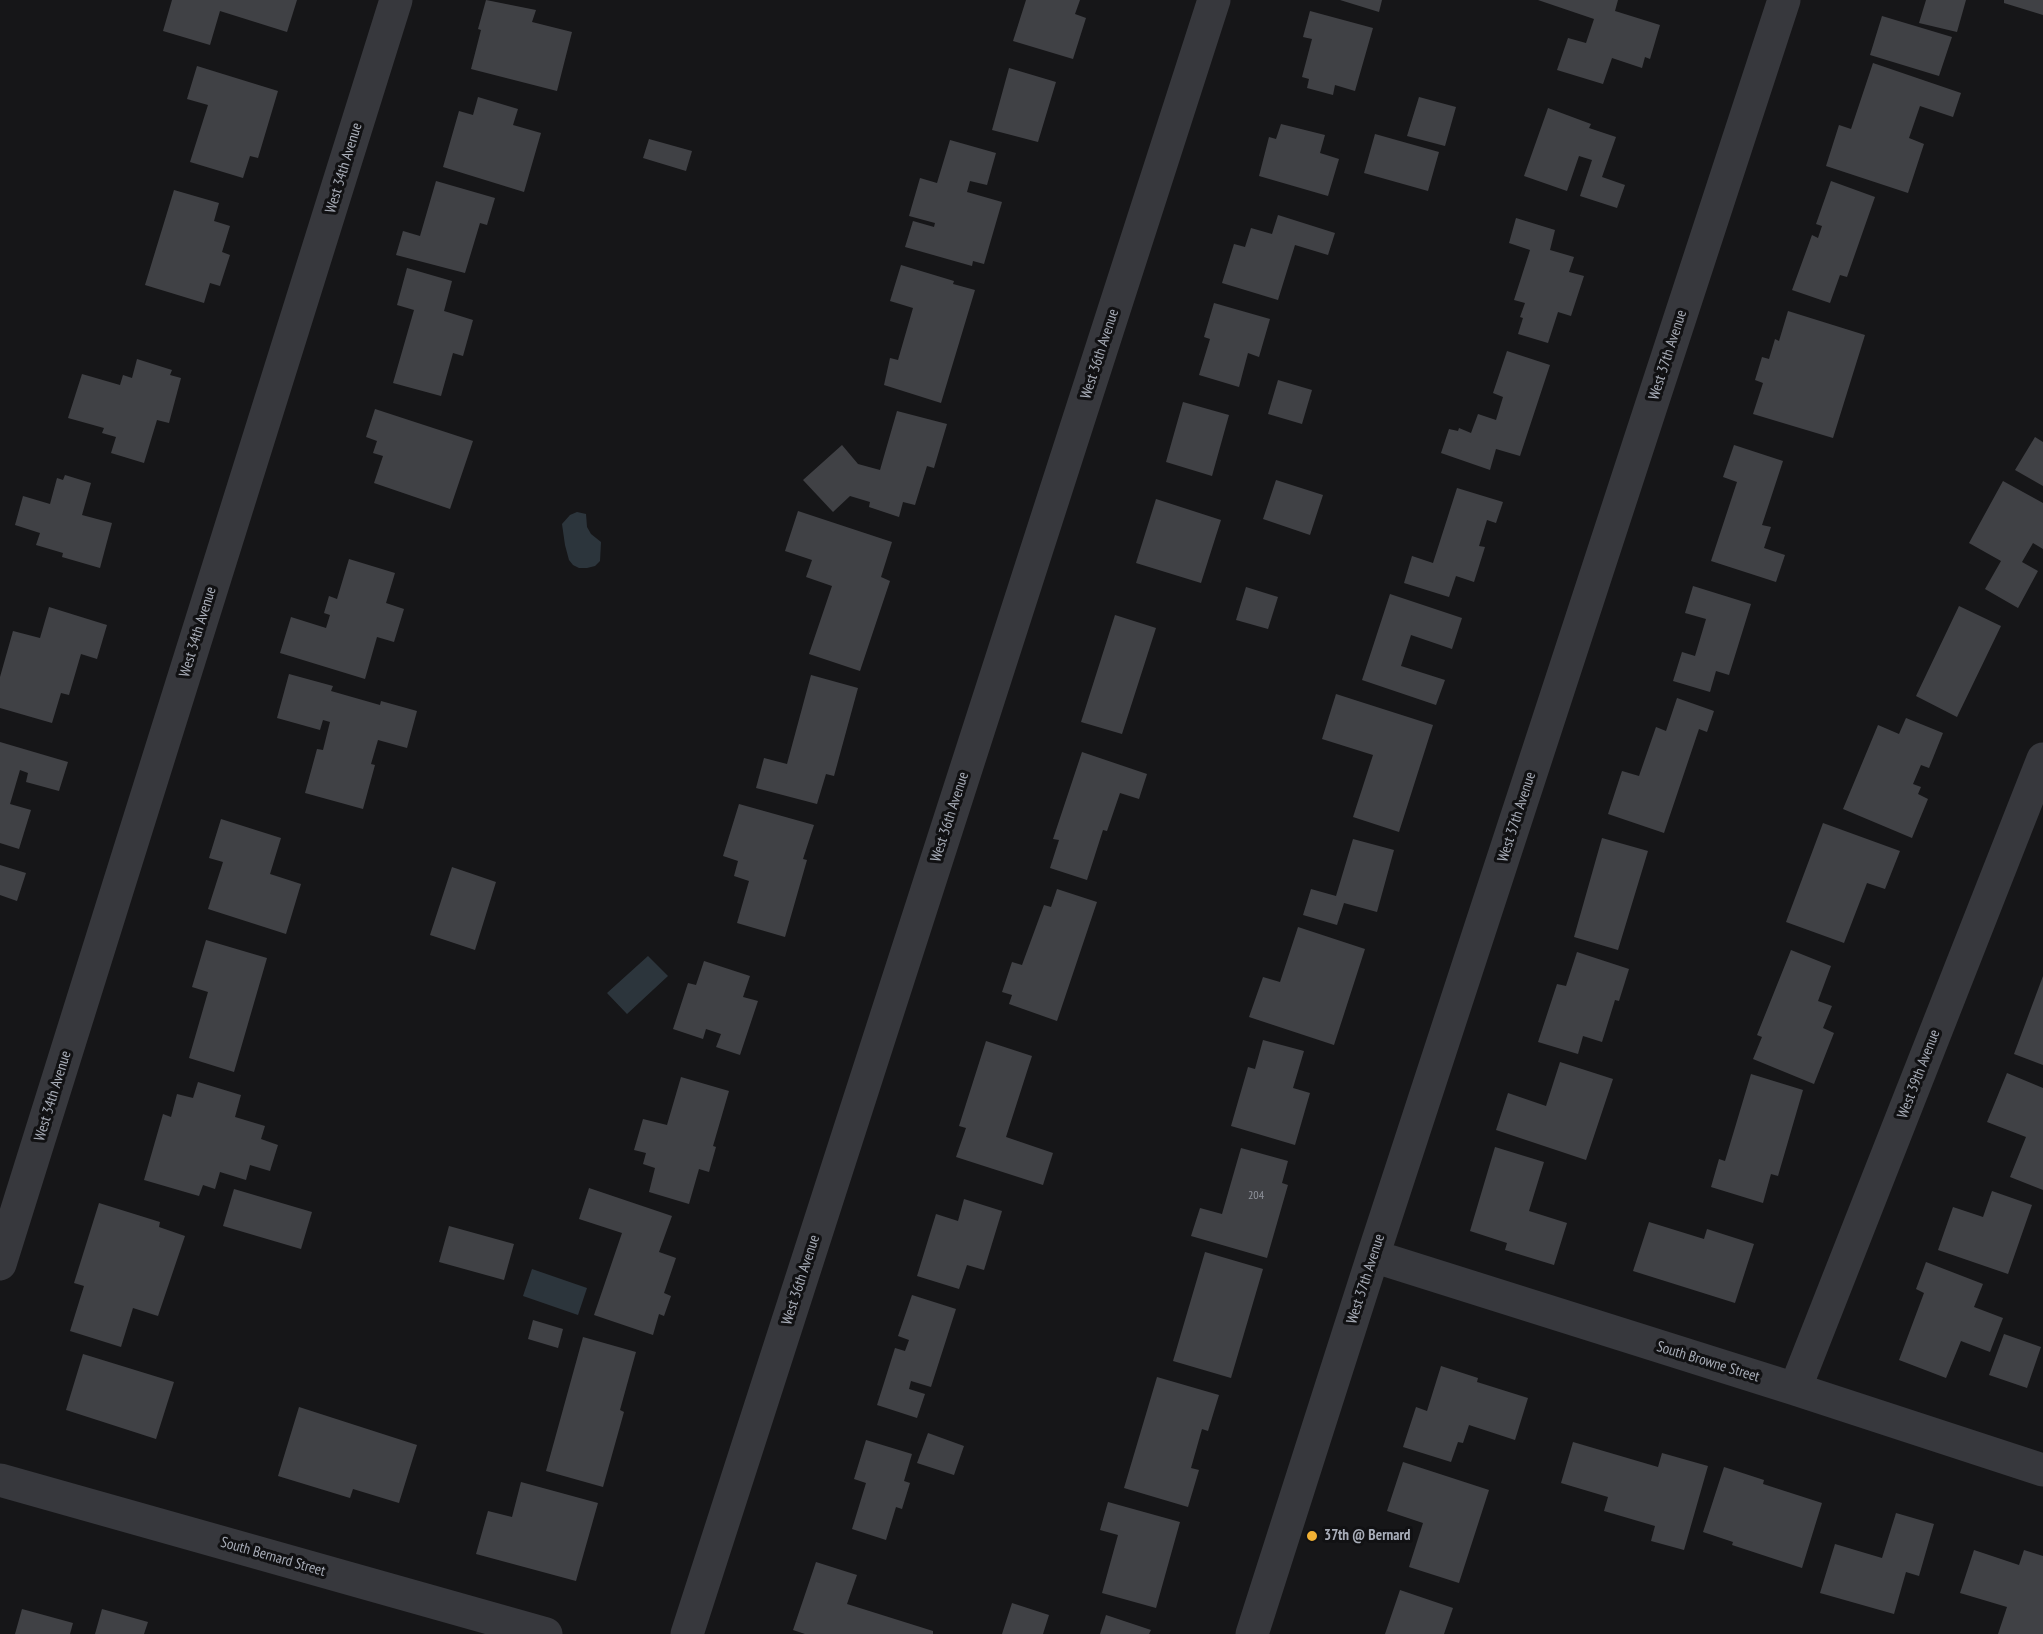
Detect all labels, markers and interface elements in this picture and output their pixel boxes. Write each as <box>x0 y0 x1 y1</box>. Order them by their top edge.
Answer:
street label: West 34th Avenue <box>322 121 366 215</box>
street label: West 36th Avenue <box>1077 307 1123 401</box>
street label: West 37th Avenue <box>1645 308 1691 402</box>
street label: West 34th Avenue <box>176 585 220 679</box>
street label: West 36th Avenue <box>927 770 973 864</box>
street label: West 37th Avenue <box>1494 770 1540 864</box>
street label: West 39th Avenue <box>1894 1027 1944 1121</box>
street label: West 34th Avenue <box>31 1049 75 1143</box>
house number: 204 <box>1248 1189 1264 1203</box>
street label: West 37th Avenue <box>1343 1232 1389 1326</box>
street label: West 36th Avenue <box>778 1233 824 1327</box>
street label: South Browne Street <box>1654 1338 1762 1386</box>
place label: 37th @ Bernard <box>1324 1527 1411 1545</box>
marker: 37th @ Bernard <box>1305 1529 1319 1543</box>
street label: South Bernard Street <box>219 1533 327 1581</box>

